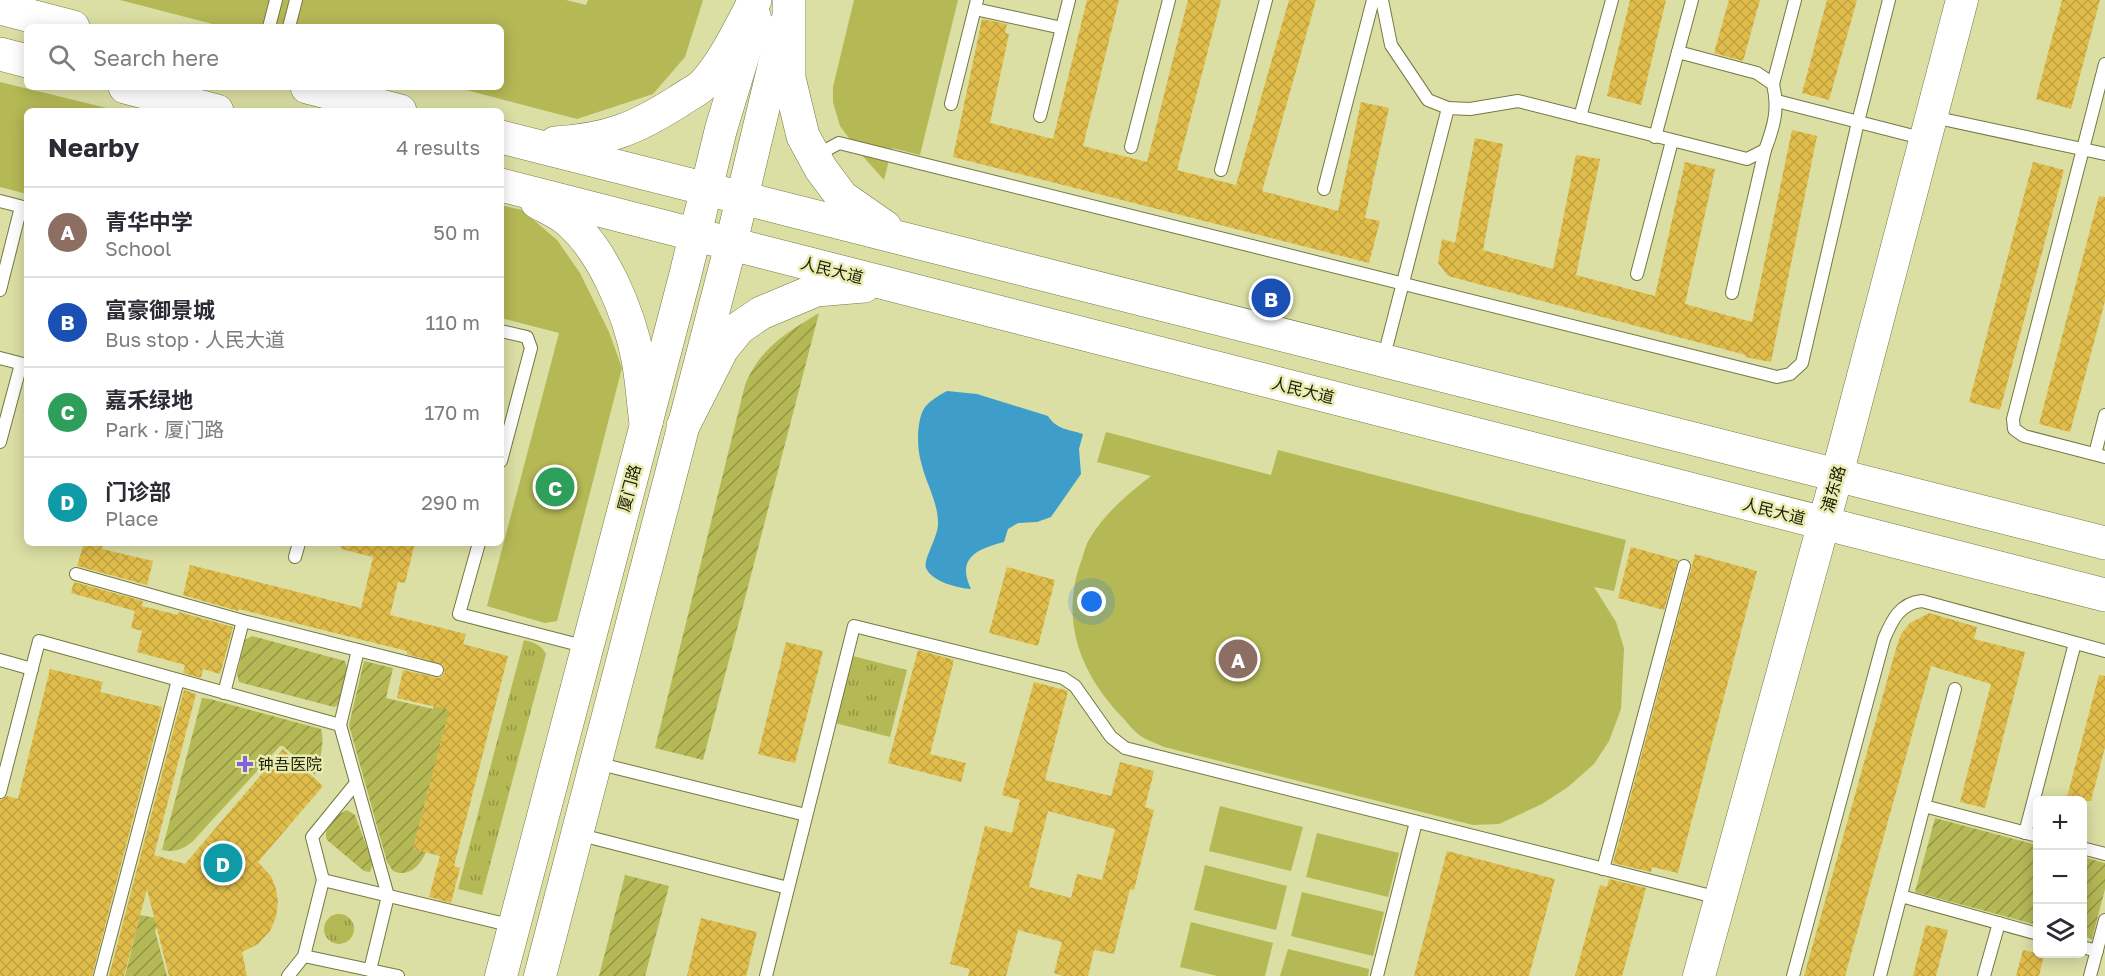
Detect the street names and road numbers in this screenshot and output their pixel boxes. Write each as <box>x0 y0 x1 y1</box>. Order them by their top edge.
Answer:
street label: 人民大道 <box>799 253 865 287</box>
street label: 人民大道 <box>1270 373 1336 407</box>
street label: 厦门路 <box>613 462 645 514</box>
street label: 浦东路 <box>1817 463 1849 515</box>
street label: 人民大道 <box>1741 494 1807 528</box>

